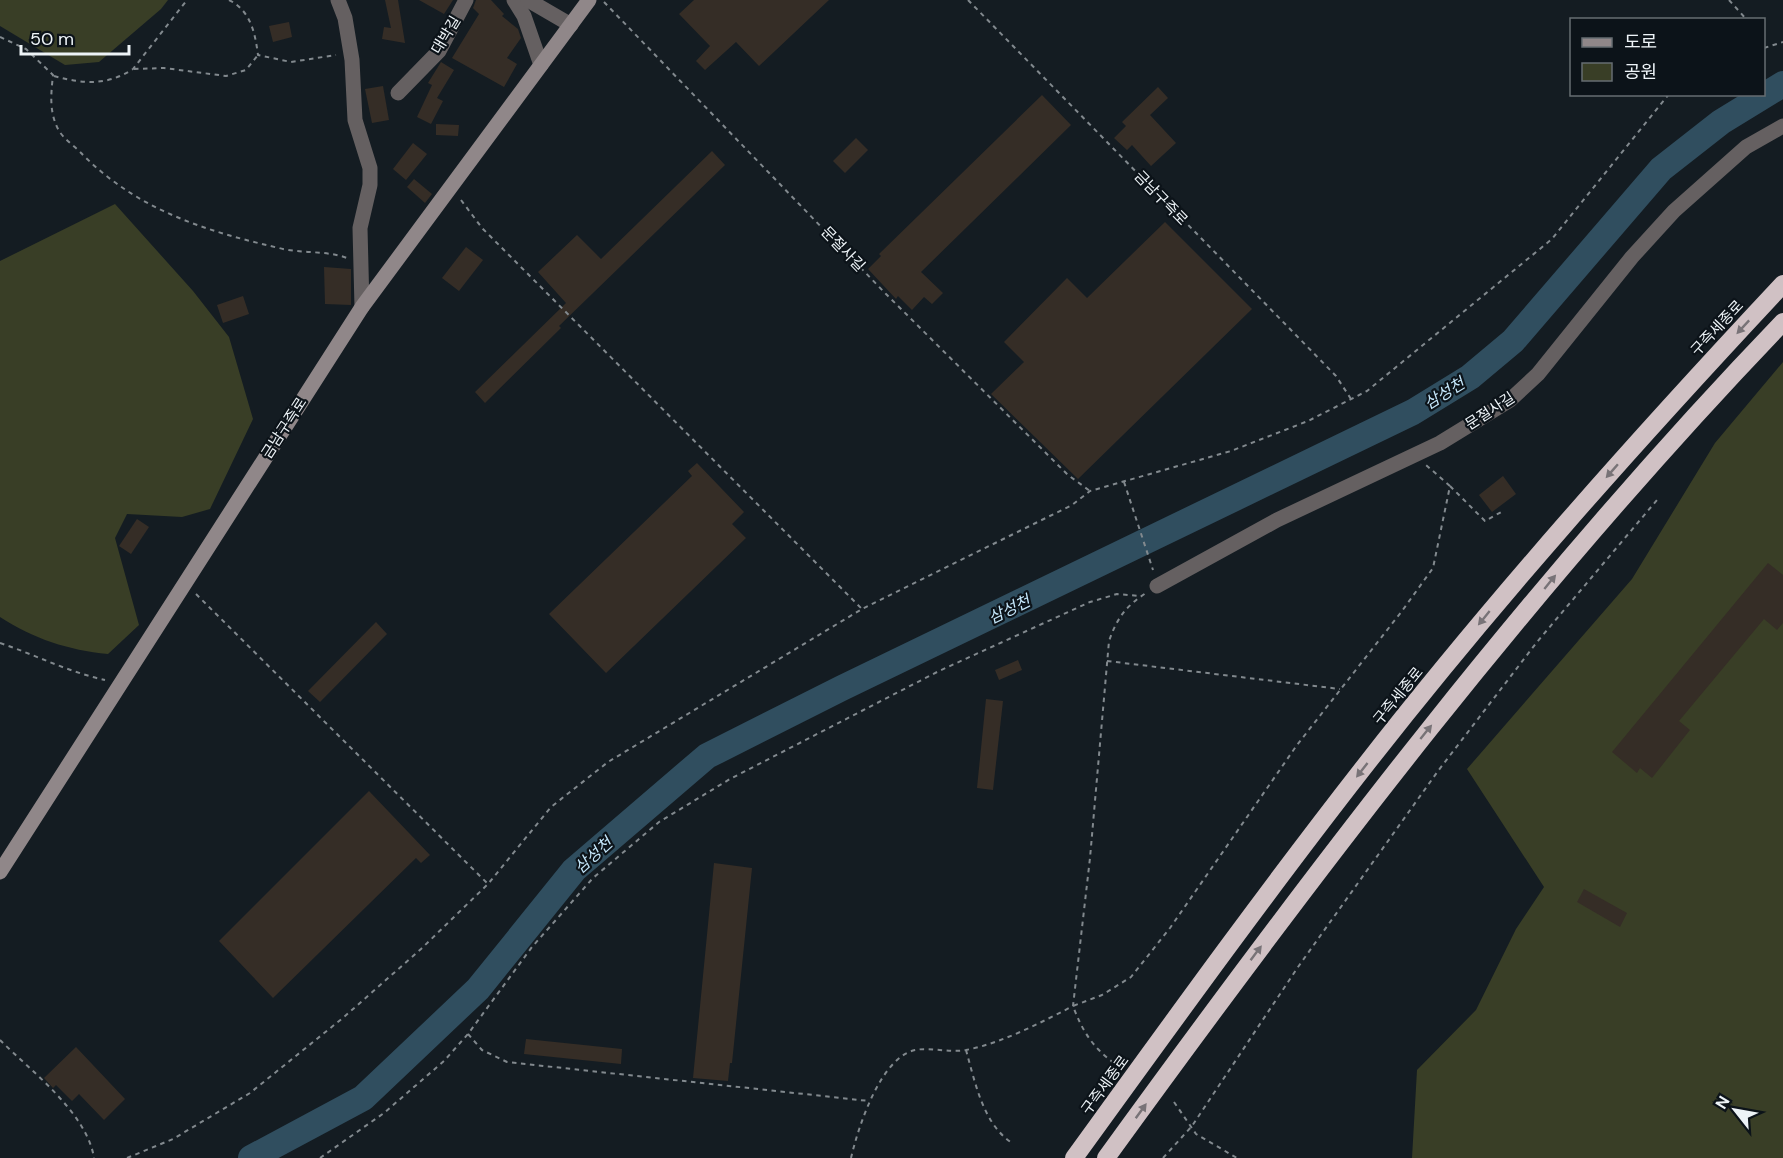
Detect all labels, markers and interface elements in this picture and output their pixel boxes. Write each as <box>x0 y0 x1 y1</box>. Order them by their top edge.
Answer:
street label: 대박길 <box>427 12 465 58</box>
scale bar <box>21 18 129 56</box>
legend <box>1570 18 1765 96</box>
text: 50 m <box>30 27 74 51</box>
text: 도로 <box>1624 30 1657 54</box>
text: 공원 <box>1624 60 1657 84</box>
street label: 금남구즉로 <box>1130 166 1192 230</box>
street label: 문절사길 <box>817 222 869 276</box>
street label: 구즉세종로 <box>1686 296 1748 360</box>
one-way arrow <box>1736 319 1750 334</box>
water label: 삼성천 <box>1420 372 1470 414</box>
street label: 문절사길 <box>1461 388 1519 434</box>
street label: 금남구즉로 <box>257 394 311 462</box>
one-way arrow <box>1605 463 1618 478</box>
one-way arrow <box>1543 574 1555 589</box>
water label: 삼성천 <box>985 589 1036 629</box>
one-way arrow <box>1478 610 1491 626</box>
street label: 구즉세종로 <box>1369 663 1427 729</box>
one-way arrow <box>1419 725 1432 740</box>
one-way arrow <box>1355 762 1368 778</box>
water label: 삼성천 <box>570 831 618 878</box>
one-way arrow <box>1249 946 1261 961</box>
street label: 구즉세종로 <box>1077 1051 1133 1119</box>
north arrow <box>1705 1080 1765 1140</box>
text: N <box>1711 1092 1735 1113</box>
one-way arrow <box>1134 1103 1146 1118</box>

